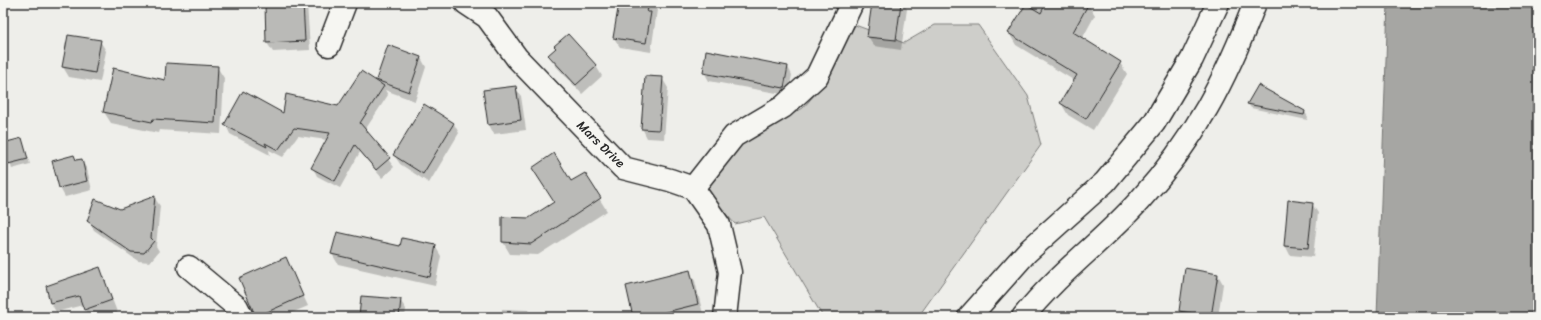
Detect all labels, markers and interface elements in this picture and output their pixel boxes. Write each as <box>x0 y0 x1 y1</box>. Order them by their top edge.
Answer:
street label: Mars Drive <box>571 115 631 173</box>

